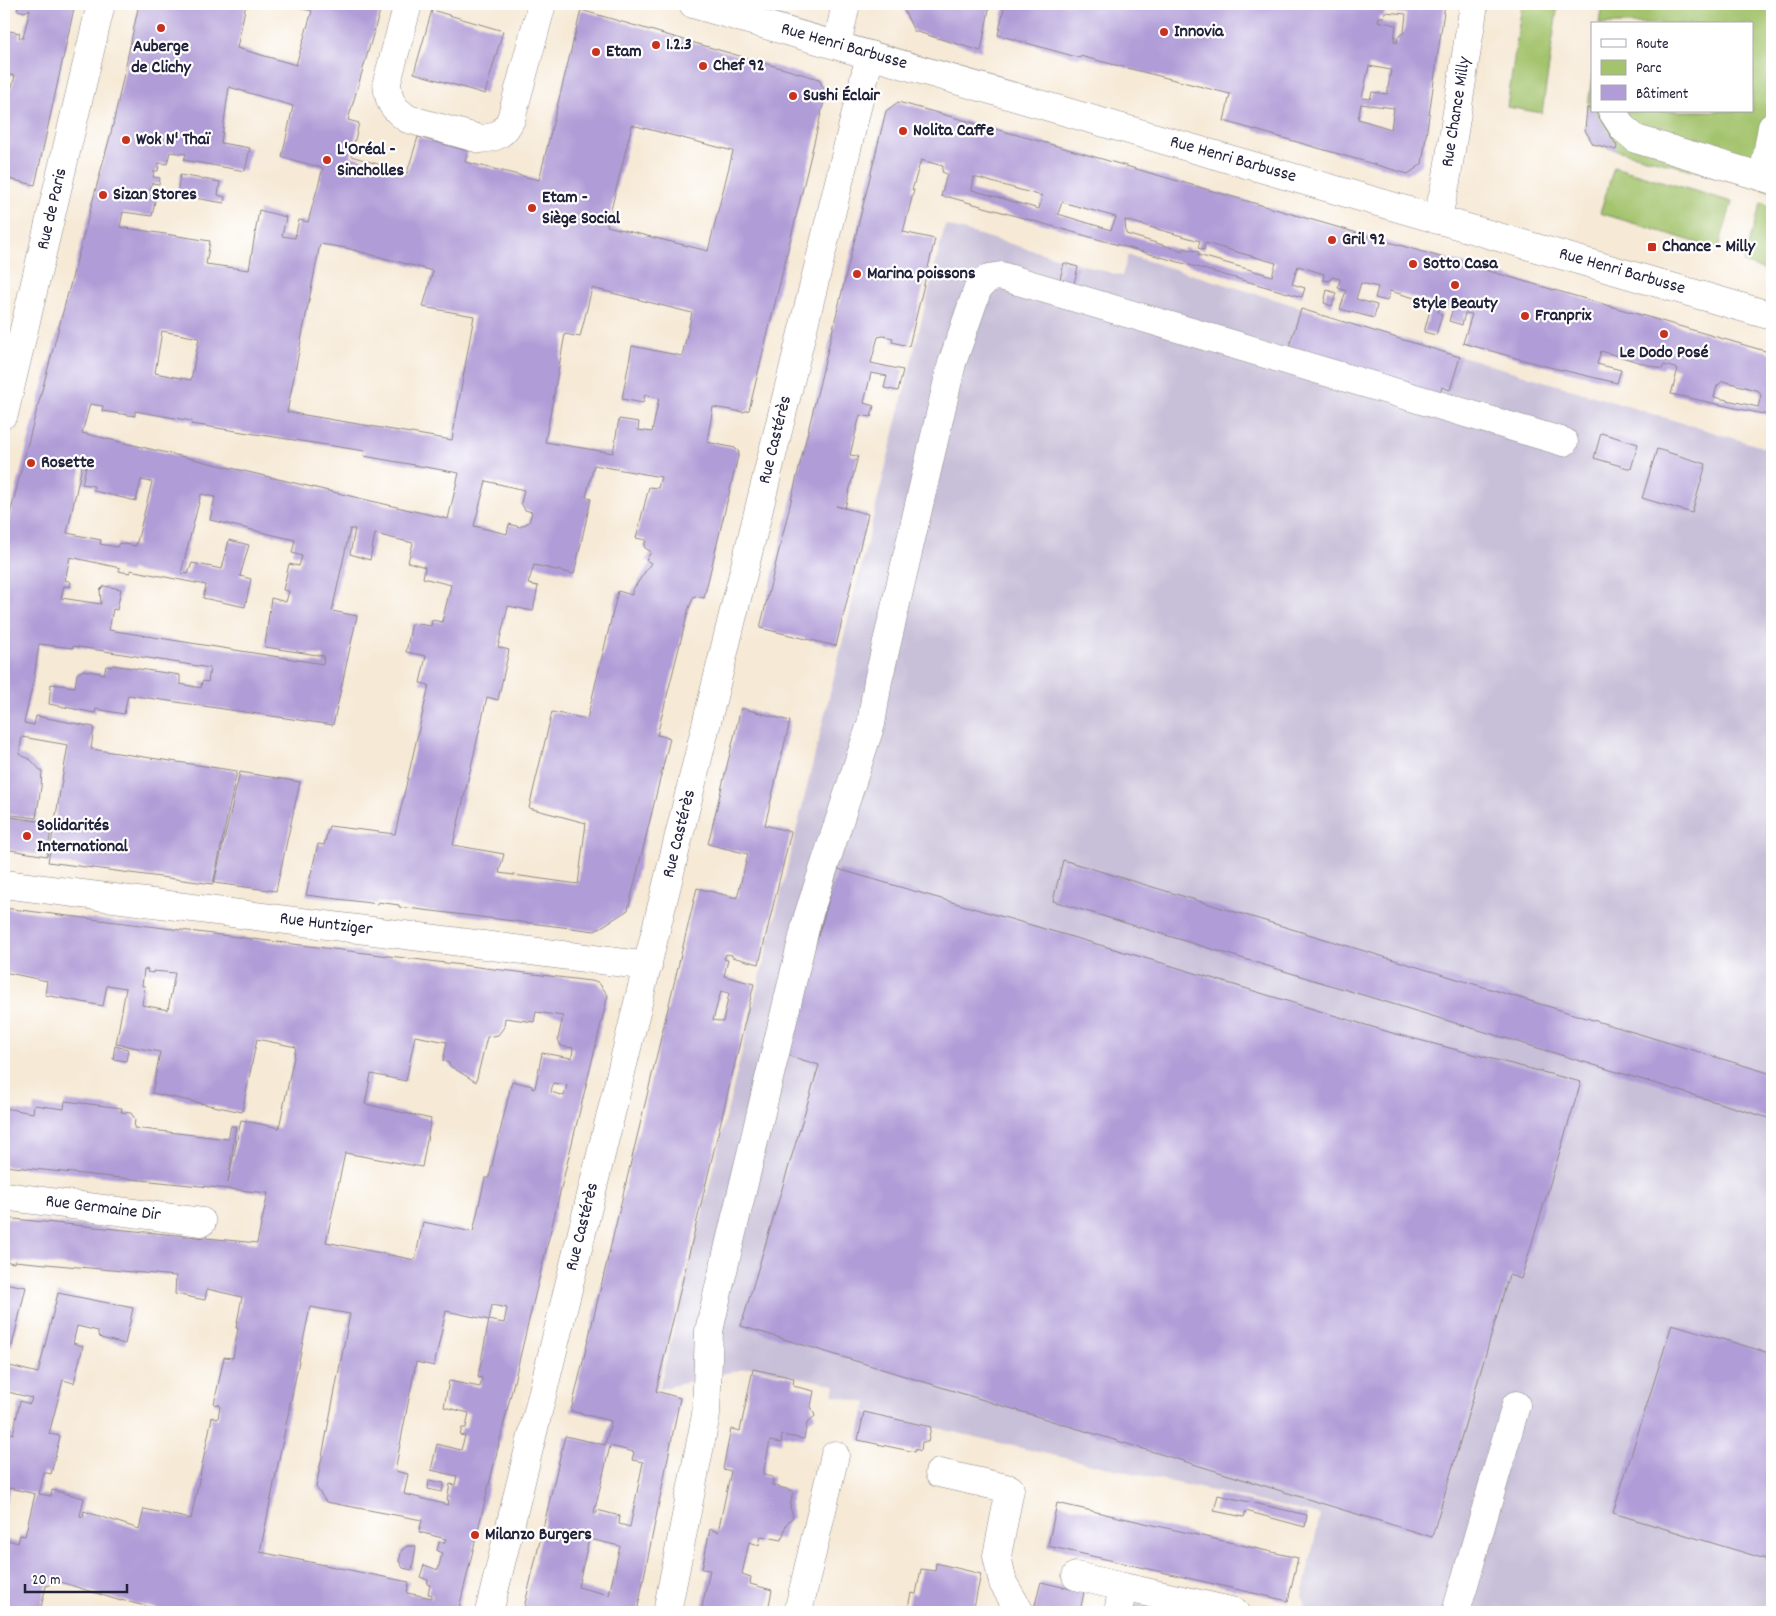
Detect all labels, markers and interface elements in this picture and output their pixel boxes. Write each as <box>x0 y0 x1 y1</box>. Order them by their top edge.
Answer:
street label: Rue Henri Barbusse <box>778 17 910 77</box>
place label: Innovia <box>1174 20 1224 45</box>
marker: Auberge de Clichy <box>155 22 167 34</box>
legend <box>1591 22 1754 112</box>
marker: Innovia <box>1158 26 1170 38</box>
place label: 1.2.3 <box>666 33 692 58</box>
text: Route <box>1636 34 1669 56</box>
place label: Auberge de Clichy <box>131 35 192 81</box>
marker: 1.2.3 <box>650 39 662 51</box>
place label: Etam <box>606 40 642 65</box>
marker: Etam <box>590 46 602 58</box>
place label: Chef 92 <box>713 54 765 79</box>
street label: Rue Chance Milly <box>1436 54 1478 169</box>
text: Parc <box>1636 58 1661 80</box>
marker: Chef 92 <box>697 60 709 72</box>
place label: Sushi Éclair <box>803 84 880 109</box>
text: Bâtiment <box>1636 84 1689 106</box>
marker: Sushi Éclair <box>787 90 799 102</box>
place label: Nolita Caffe <box>913 119 994 144</box>
marker: Nolita Caffe <box>897 125 909 137</box>
place label: Wok N' Thaï <box>136 128 211 153</box>
street label: Rue Henri Barbusse <box>1167 130 1299 190</box>
marker: Wok N' Thaï <box>120 134 132 146</box>
place label: L'Oréal - Sincholles <box>337 138 405 184</box>
marker: L'Oréal - Sincholles <box>321 154 333 166</box>
street label: Rue de Paris <box>31 166 75 252</box>
place label: Sizan Stores <box>113 183 197 208</box>
place label: Etam - Siège Social <box>542 186 621 232</box>
marker: Sizan Stores <box>97 189 109 201</box>
marker: Etam - Siège Social <box>526 202 538 214</box>
place label: Gril 92 <box>1342 228 1386 253</box>
marker: Gril 92 <box>1326 234 1338 246</box>
place label: Chance - Milly <box>1662 235 1756 260</box>
marker: Chance - Milly <box>1646 241 1658 253</box>
street label: Rue Henri Barbusse <box>1556 242 1688 302</box>
place label: Sotto Casa <box>1423 252 1498 277</box>
marker: Sotto Casa <box>1407 258 1419 270</box>
place label: Marina poissons <box>867 262 976 287</box>
marker: Marina poissons <box>851 268 863 280</box>
marker: Style Beauty <box>1449 279 1461 291</box>
place label: Style Beauty <box>1413 292 1498 317</box>
place label: Franprix <box>1535 304 1592 329</box>
marker: Franprix <box>1519 310 1531 322</box>
marker: Le Dodo Posé <box>1658 328 1670 340</box>
place label: Le Dodo Posé <box>1620 341 1709 366</box>
street label: Rue Castérès <box>753 393 799 487</box>
place label: Rosette <box>41 451 95 476</box>
marker: Rosette <box>25 457 37 469</box>
street label: Rue Castérès <box>657 787 703 881</box>
place label: Solidarités International <box>37 814 129 860</box>
marker: Solidarités International <box>21 830 33 842</box>
street label: Rue Huntziger <box>278 907 374 943</box>
street label: Rue Castérès <box>560 1180 606 1274</box>
street label: Rue Germaine Dir <box>44 1190 162 1229</box>
place label: Milanzo Burgers <box>485 1523 592 1548</box>
marker: Milanzo Burgers <box>469 1529 481 1541</box>
scale bar <box>25 1561 128 1593</box>
text: 20 m <box>32 1570 60 1592</box>

